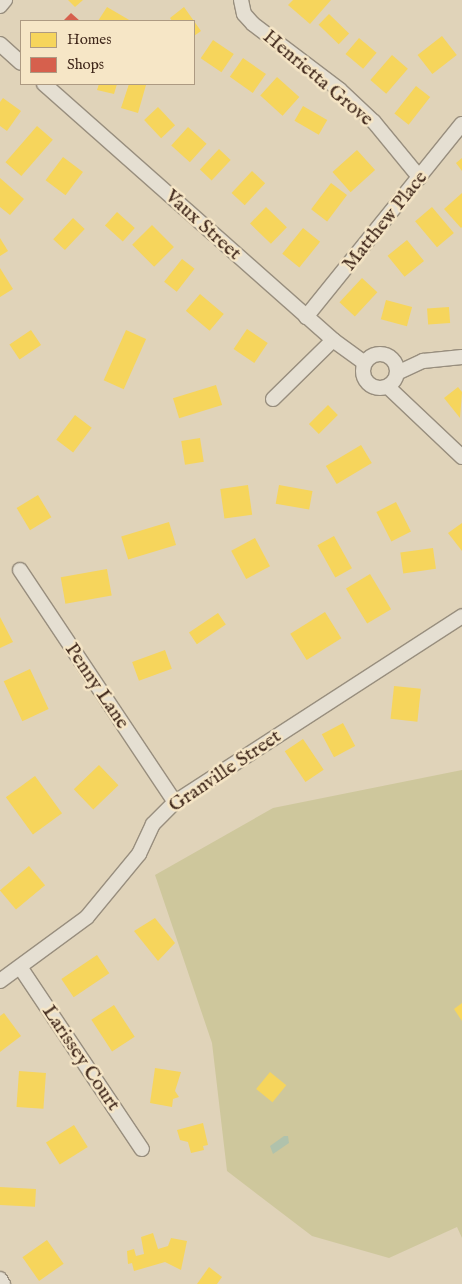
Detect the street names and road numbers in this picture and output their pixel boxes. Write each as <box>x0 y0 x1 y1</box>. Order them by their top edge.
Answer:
street label: Henrietta Grove <box>258 25 378 131</box>
street label: Matthew Place <box>337 166 433 276</box>
street label: Vaux Street <box>160 184 246 266</box>
street label: Penny Lane <box>59 638 135 734</box>
street label: Granville Street <box>164 725 286 817</box>
street label: Larissey Court <box>37 1000 125 1116</box>

